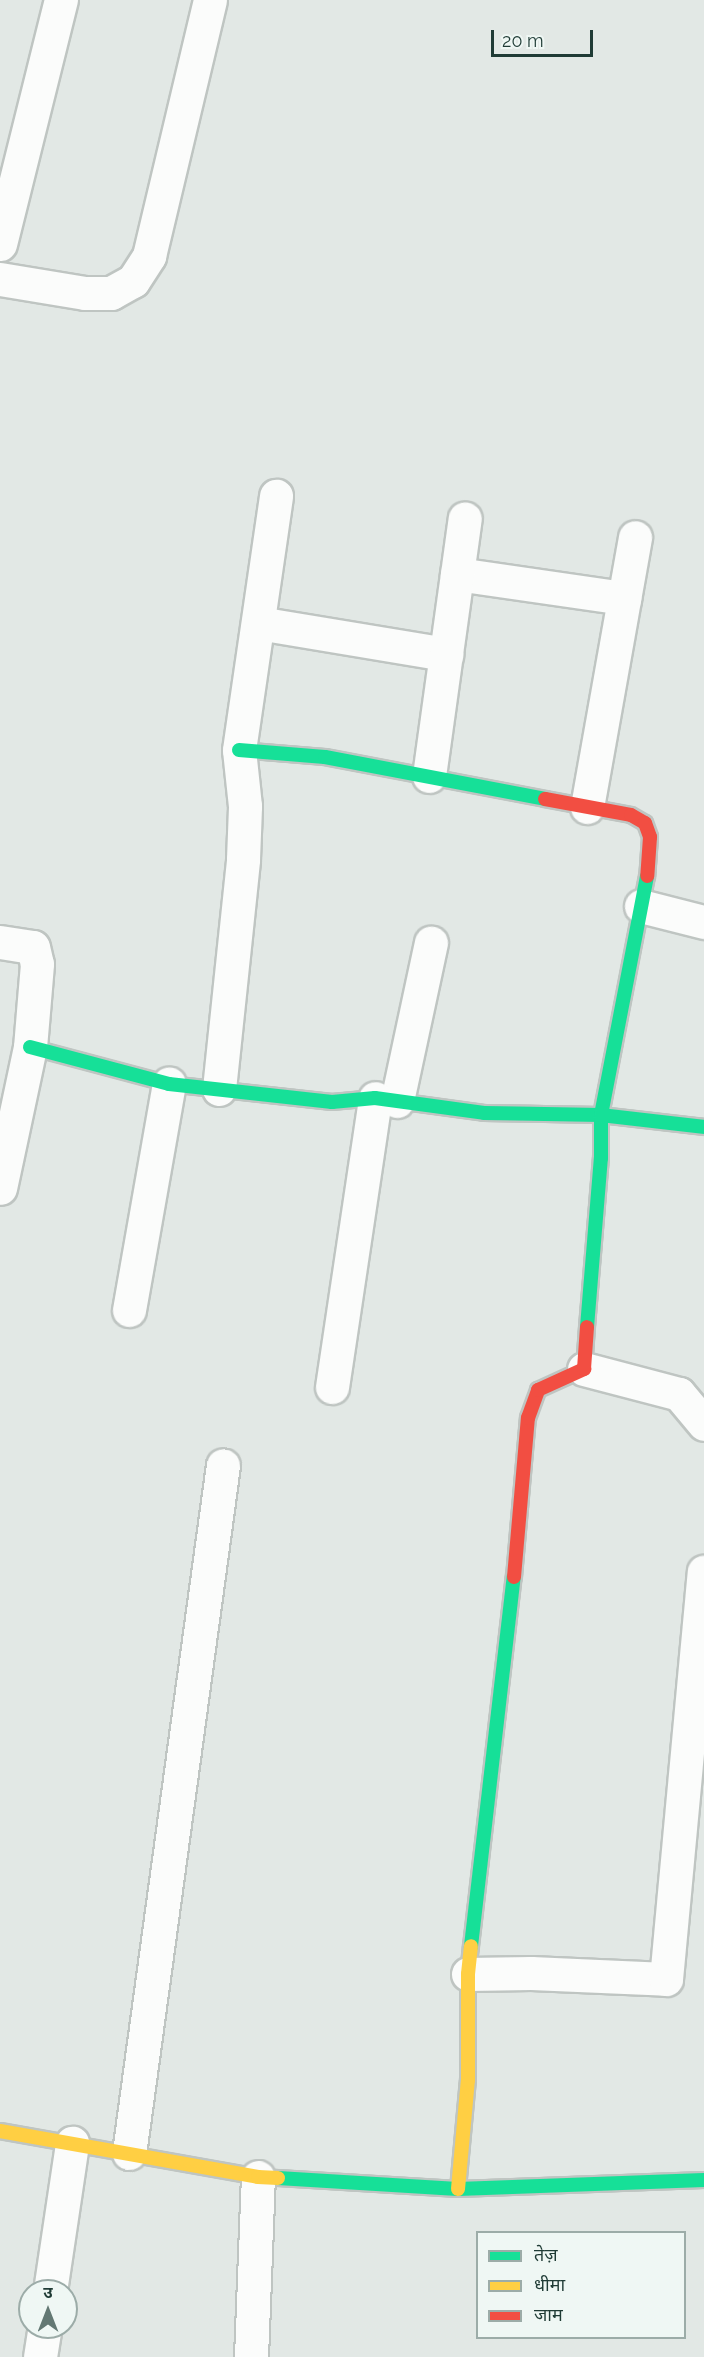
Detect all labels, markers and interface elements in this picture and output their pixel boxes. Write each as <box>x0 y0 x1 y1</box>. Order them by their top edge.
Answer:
scale bar <box>494 18 596 56</box>
text: 20 m <box>502 30 544 51</box>
legend <box>476 2231 686 2339</box>
text: तेज़ <box>534 2244 558 2265</box>
text: धीमा <box>534 2274 565 2295</box>
north arrow <box>18 2279 78 2339</box>
text: उ <box>43 2283 53 2302</box>
text: जाम <box>534 2304 563 2325</box>

